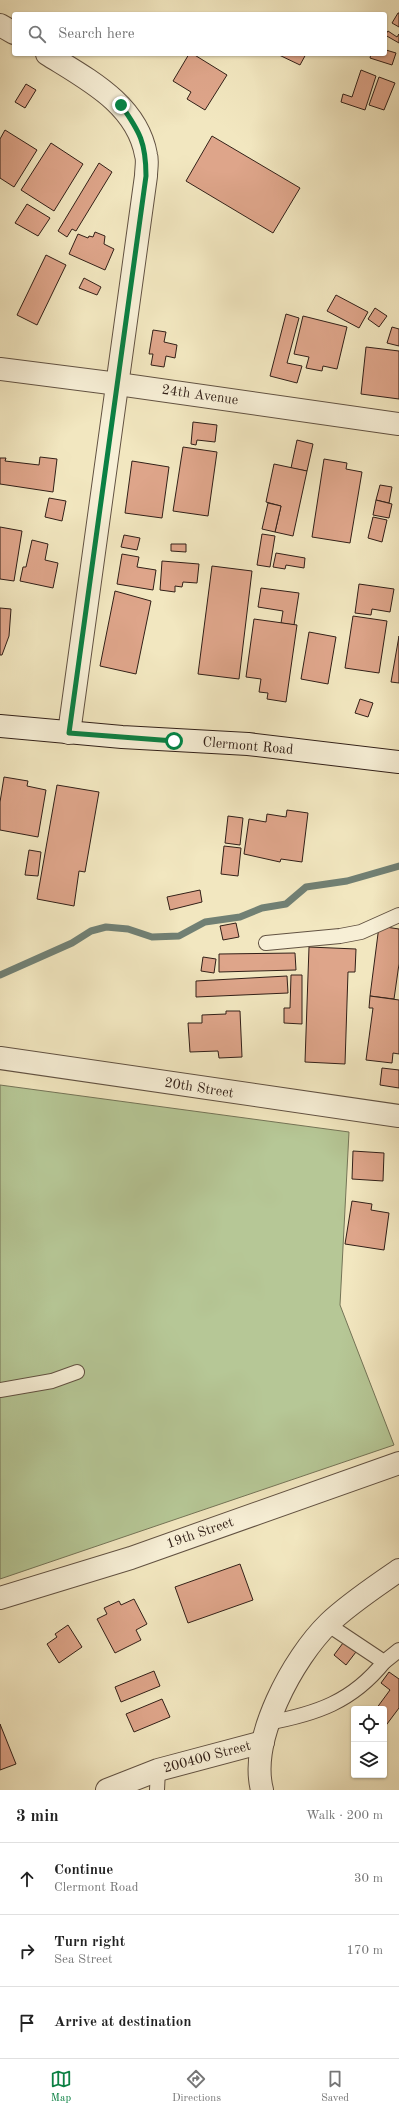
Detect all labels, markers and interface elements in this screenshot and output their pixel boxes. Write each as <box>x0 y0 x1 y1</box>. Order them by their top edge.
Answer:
search box <box>12 12 387 56</box>
icon: search <box>26 23 48 45</box>
text: Search here <box>58 27 135 42</box>
route end <box>112 96 130 114</box>
street label: 24th Avenue <box>161 383 239 407</box>
route start <box>165 732 183 750</box>
street label: Clermont Road <box>202 735 294 757</box>
street label: 20th Street <box>163 1076 235 1100</box>
street label: 19th Street <box>165 1515 235 1551</box>
map controls <box>351 1706 387 1778</box>
button: locate <box>351 1706 387 1742</box>
street label: 200400 Street <box>162 1739 252 1775</box>
button: layers <box>351 1742 387 1778</box>
text: 3 min <box>16 1808 59 1825</box>
text: Walk · 200 m <box>306 1809 383 1822</box>
text: Continue <box>54 1863 113 1878</box>
icon: ahead <box>16 1868 38 1890</box>
text: 30 m <box>354 1872 383 1885</box>
text: Clermont Road <box>54 1881 138 1894</box>
text: Turn right <box>54 1935 125 1950</box>
icon: right <box>16 1940 38 1962</box>
text: 170 m <box>346 1944 383 1957</box>
text: Sea Street <box>54 1953 113 1966</box>
icon: arrive <box>16 2012 38 2034</box>
text: Arrive at destination <box>54 2015 192 2030</box>
tab: Map <box>50 2068 72 2106</box>
tab: Directions <box>172 2068 221 2106</box>
tab: Saved <box>321 2068 349 2106</box>

